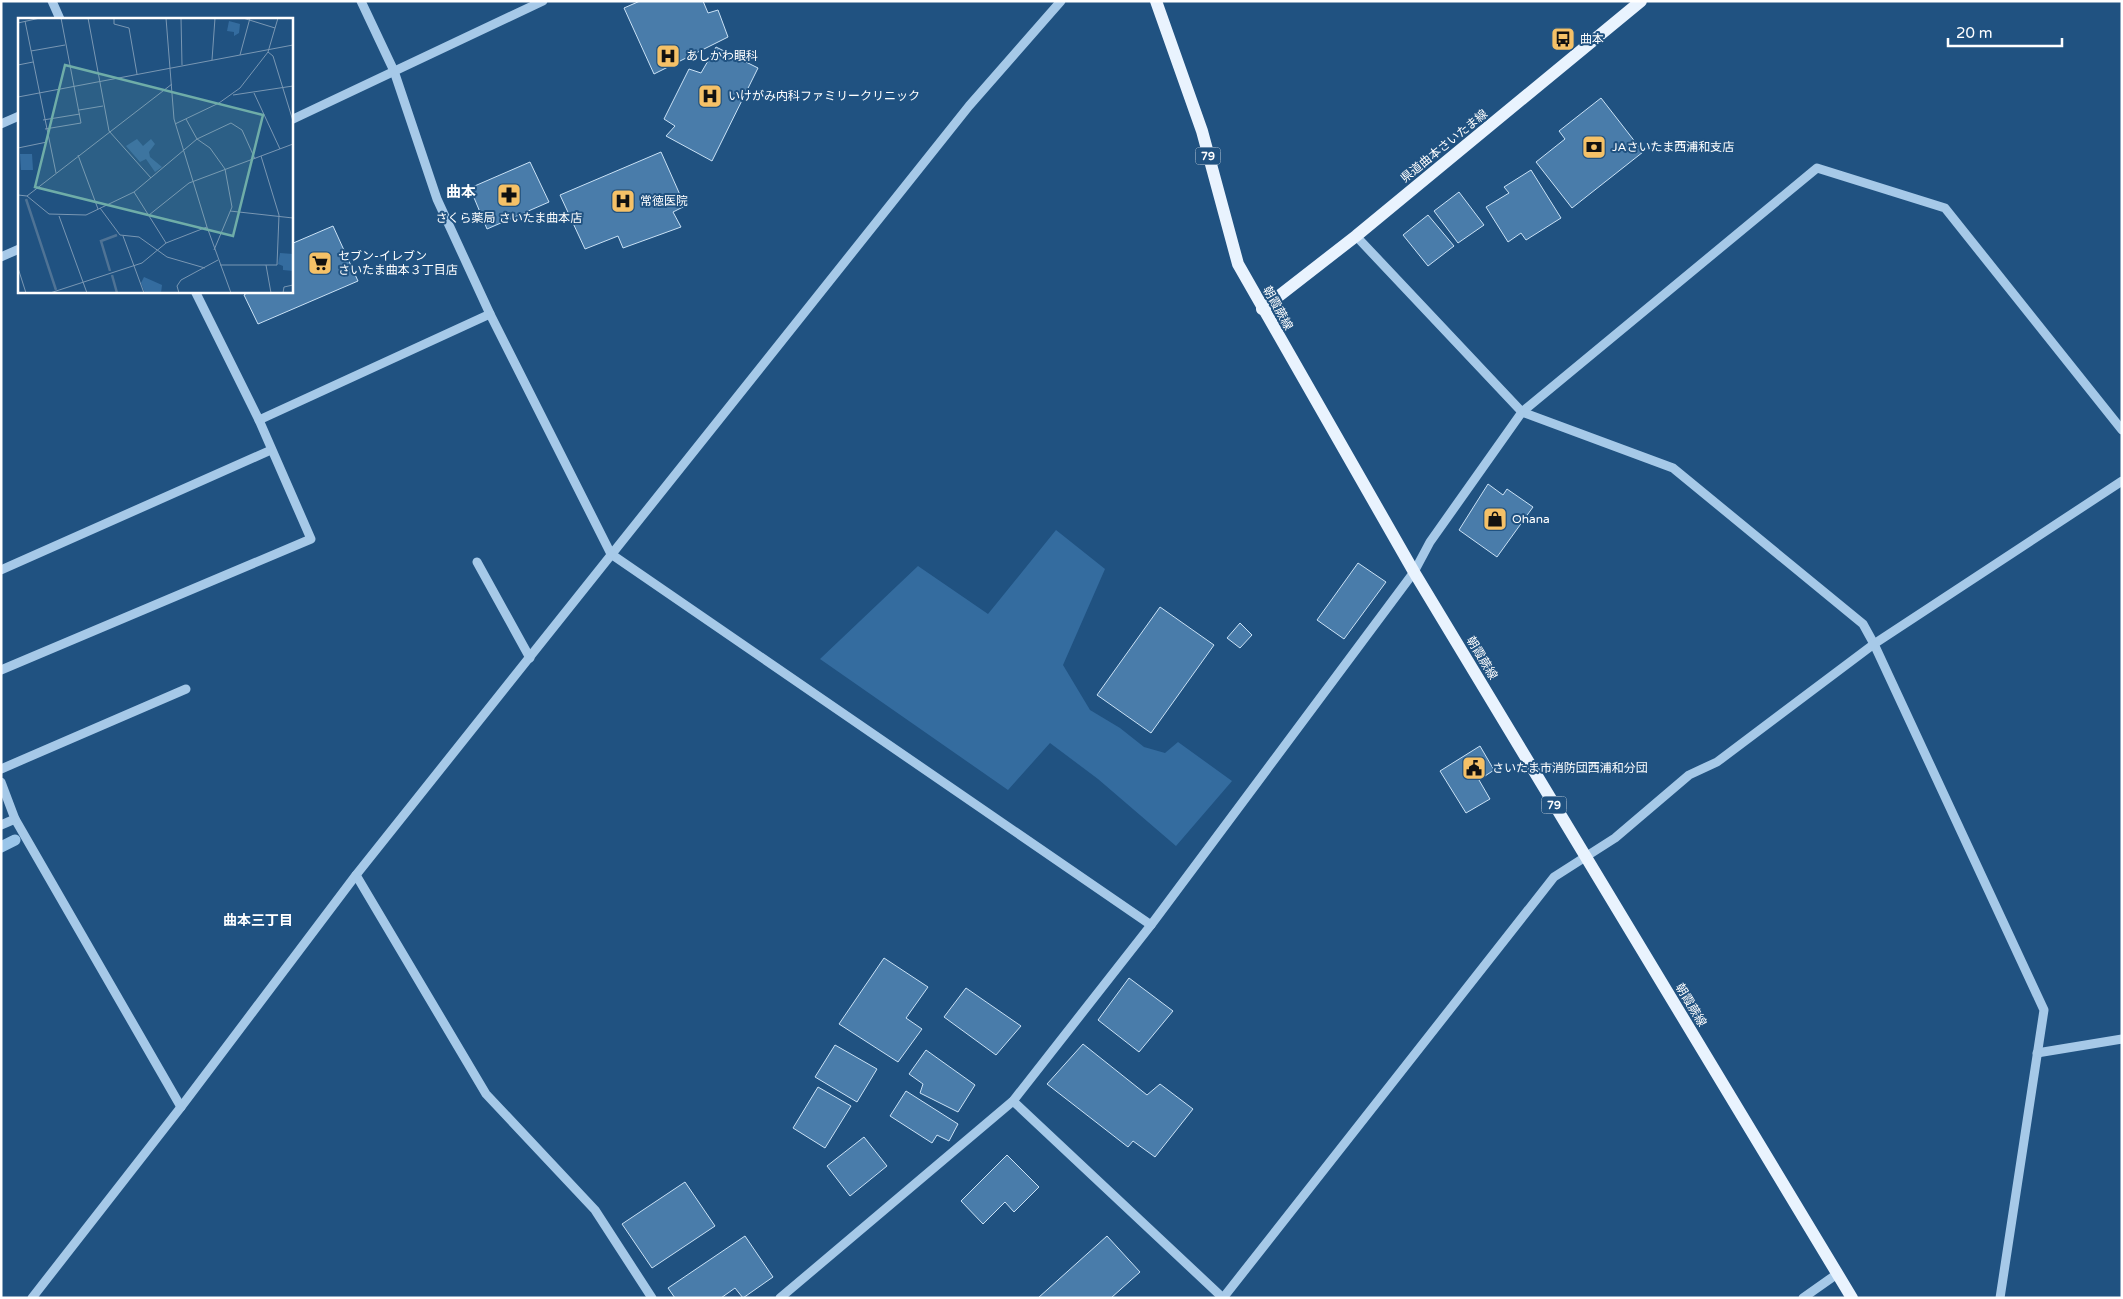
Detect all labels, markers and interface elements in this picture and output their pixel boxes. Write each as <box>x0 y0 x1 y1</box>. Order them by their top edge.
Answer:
scale bar <box>1948 15 2062 47</box>
inset map <box>18 18 292 292</box>
text: 20 m <box>1956 24 1993 42</box>
bus stop icon: 曲本 <box>1550 26 1576 52</box>
place label: 曲本 <box>1580 32 1604 46</box>
hospital icon: あしかわ眼科 <box>655 43 681 69</box>
place label: あしかわ眼科 <box>686 49 758 63</box>
hospital icon: いけがみ内科ファミリークリニック <box>697 83 723 109</box>
place label: いけがみ内科ファミリークリニック <box>728 89 920 103</box>
street label: 県道曲本さいたま線 <box>1398 107 1490 185</box>
bank icon: JAさいたま西浦和支店 <box>1581 134 1607 160</box>
place label: JAさいたま西浦和支店 <box>1612 140 1734 154</box>
road number: 79 <box>1196 148 1220 164</box>
pharmacy icon: さくら薬局 さいたま曲本店 <box>496 182 522 208</box>
district label: 曲本 <box>446 183 476 201</box>
hospital icon: 常徳医院 <box>610 188 636 214</box>
place label: 常徳医院 <box>640 194 688 208</box>
place label: さくら薬局 さいたま曲本店 <box>436 211 582 225</box>
place label: セブン-イレブン さいたま曲本３丁目店 <box>338 249 458 277</box>
supermarket icon: セブン-イレブン さいたま曲本３丁目店 <box>307 250 333 276</box>
street label: 朝霞蕨線 <box>1260 284 1296 332</box>
shop icon: Ohana <box>1482 506 1508 532</box>
place label: Ohana <box>1512 512 1550 526</box>
street label: 朝霞蕨線 <box>1464 634 1500 682</box>
public building icon: さいたま市消防団西浦和分団 <box>1461 755 1487 781</box>
place label: さいたま市消防団西浦和分団 <box>1492 761 1648 775</box>
road number: 79 <box>1542 796 1566 814</box>
district label: 曲本三丁目 <box>223 912 293 929</box>
street label: 朝霞蕨線 <box>1673 981 1709 1029</box>

